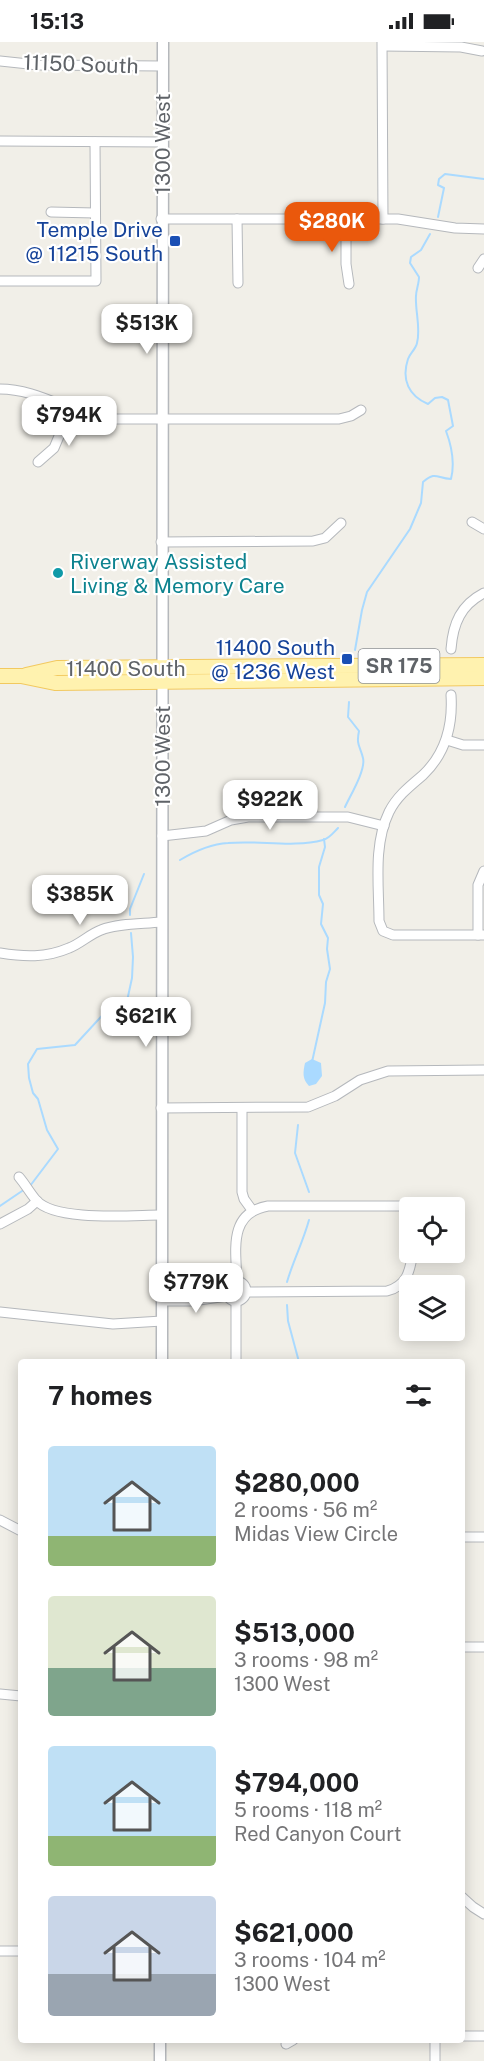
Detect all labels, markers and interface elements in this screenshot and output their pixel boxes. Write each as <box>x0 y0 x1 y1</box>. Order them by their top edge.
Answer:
text: 15:13 <box>30 8 84 34</box>
street label: 11150 South <box>23 49 139 79</box>
street label: 1300 West <box>150 93 175 195</box>
pin: $280K <box>290 202 374 253</box>
text: $280K <box>299 209 365 233</box>
place label: Temple Drive @ 11215 South <box>26 217 163 266</box>
marker: Temple Drive @ 11215 South <box>168 234 182 248</box>
pin: $513K <box>105 304 189 355</box>
text: $513K <box>115 311 179 335</box>
pin: $794K <box>27 396 111 447</box>
text: $794K <box>36 403 102 427</box>
place label: Riverway Assisted Living & Memory Care <box>70 549 285 598</box>
marker: Riverway Assisted Living & Memory Care <box>51 566 65 580</box>
place label: 11400 South @ 1236 West <box>211 635 335 684</box>
road number: SR 175 <box>358 649 440 683</box>
marker: 11400 South @ 1236 West <box>340 652 354 666</box>
street label: 11400 South <box>66 656 186 681</box>
street label: 1300 West <box>150 705 175 807</box>
pin: $922K <box>228 780 312 831</box>
text: $922K <box>237 787 303 811</box>
pin: $385K <box>38 875 122 926</box>
text: $385K <box>46 882 114 906</box>
pin: $621K <box>104 997 188 1048</box>
text: $621K <box>115 1004 177 1028</box>
map controls <box>399 1197 465 1341</box>
button: locate <box>399 1197 465 1263</box>
pin: $779K <box>154 1263 238 1314</box>
text: $779K <box>163 1270 229 1294</box>
button: layers <box>399 1275 465 1341</box>
icon: filters <box>402 1379 435 1412</box>
text: 7 homes <box>48 1380 152 1411</box>
text: $280,000 <box>234 1467 360 1498</box>
icon: home <box>96 1470 168 1542</box>
text: 2 rooms · 56 m² <box>234 1498 377 1522</box>
text: Midas View Circle <box>234 1522 398 1546</box>
text: $513,000 <box>234 1617 355 1648</box>
icon: home <box>96 1620 168 1692</box>
text: 3 rooms · 98 m² <box>234 1648 378 1672</box>
text: 1300 West <box>234 1672 330 1696</box>
text: $794,000 <box>234 1767 359 1798</box>
icon: home <box>96 1770 168 1842</box>
text: 5 rooms · 118 m² <box>234 1798 382 1822</box>
text: Red Canyon Court <box>234 1822 401 1846</box>
text: $621,000 <box>234 1917 354 1948</box>
icon: home <box>96 1920 168 1992</box>
text: 3 rooms · 104 m² <box>234 1948 386 1972</box>
text: 1300 West <box>234 1972 330 1996</box>

